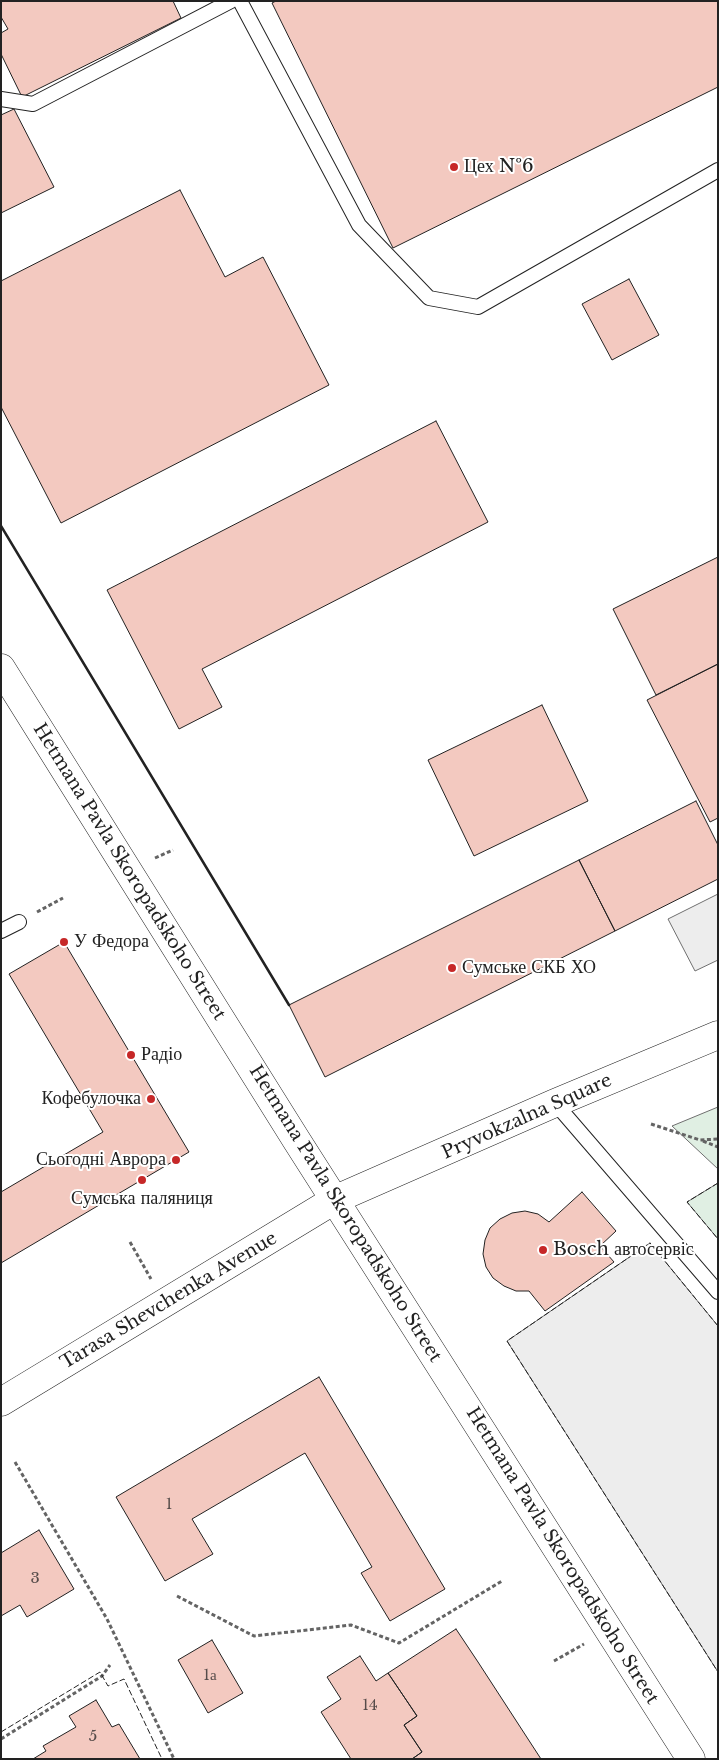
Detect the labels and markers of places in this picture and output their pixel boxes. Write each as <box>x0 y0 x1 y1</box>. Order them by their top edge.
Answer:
place label: Цех №6 <box>464 156 534 178</box>
marker: Цех №6 <box>448 161 460 173</box>
place label: У Федора <box>74 931 149 953</box>
marker: У Федора <box>58 936 70 948</box>
place label: Сумське СКБ ХО <box>462 957 596 979</box>
marker: Сумське СКБ ХО <box>446 962 458 974</box>
place label: Радіо <box>141 1044 182 1066</box>
marker: Радіо <box>125 1049 137 1061</box>
place label: Кофебулочка <box>42 1088 141 1110</box>
marker: Кофебулочка <box>145 1093 157 1105</box>
place label: Сьогодні Аврора <box>36 1149 166 1171</box>
marker: Сьогодні Аврора <box>170 1154 182 1166</box>
marker: Сумська паляниця <box>136 1174 148 1186</box>
place label: Сумська паляниця <box>71 1188 213 1210</box>
place label: Bosch автосервіс <box>553 1239 694 1261</box>
marker: Bosch автосервіс <box>537 1244 549 1256</box>

